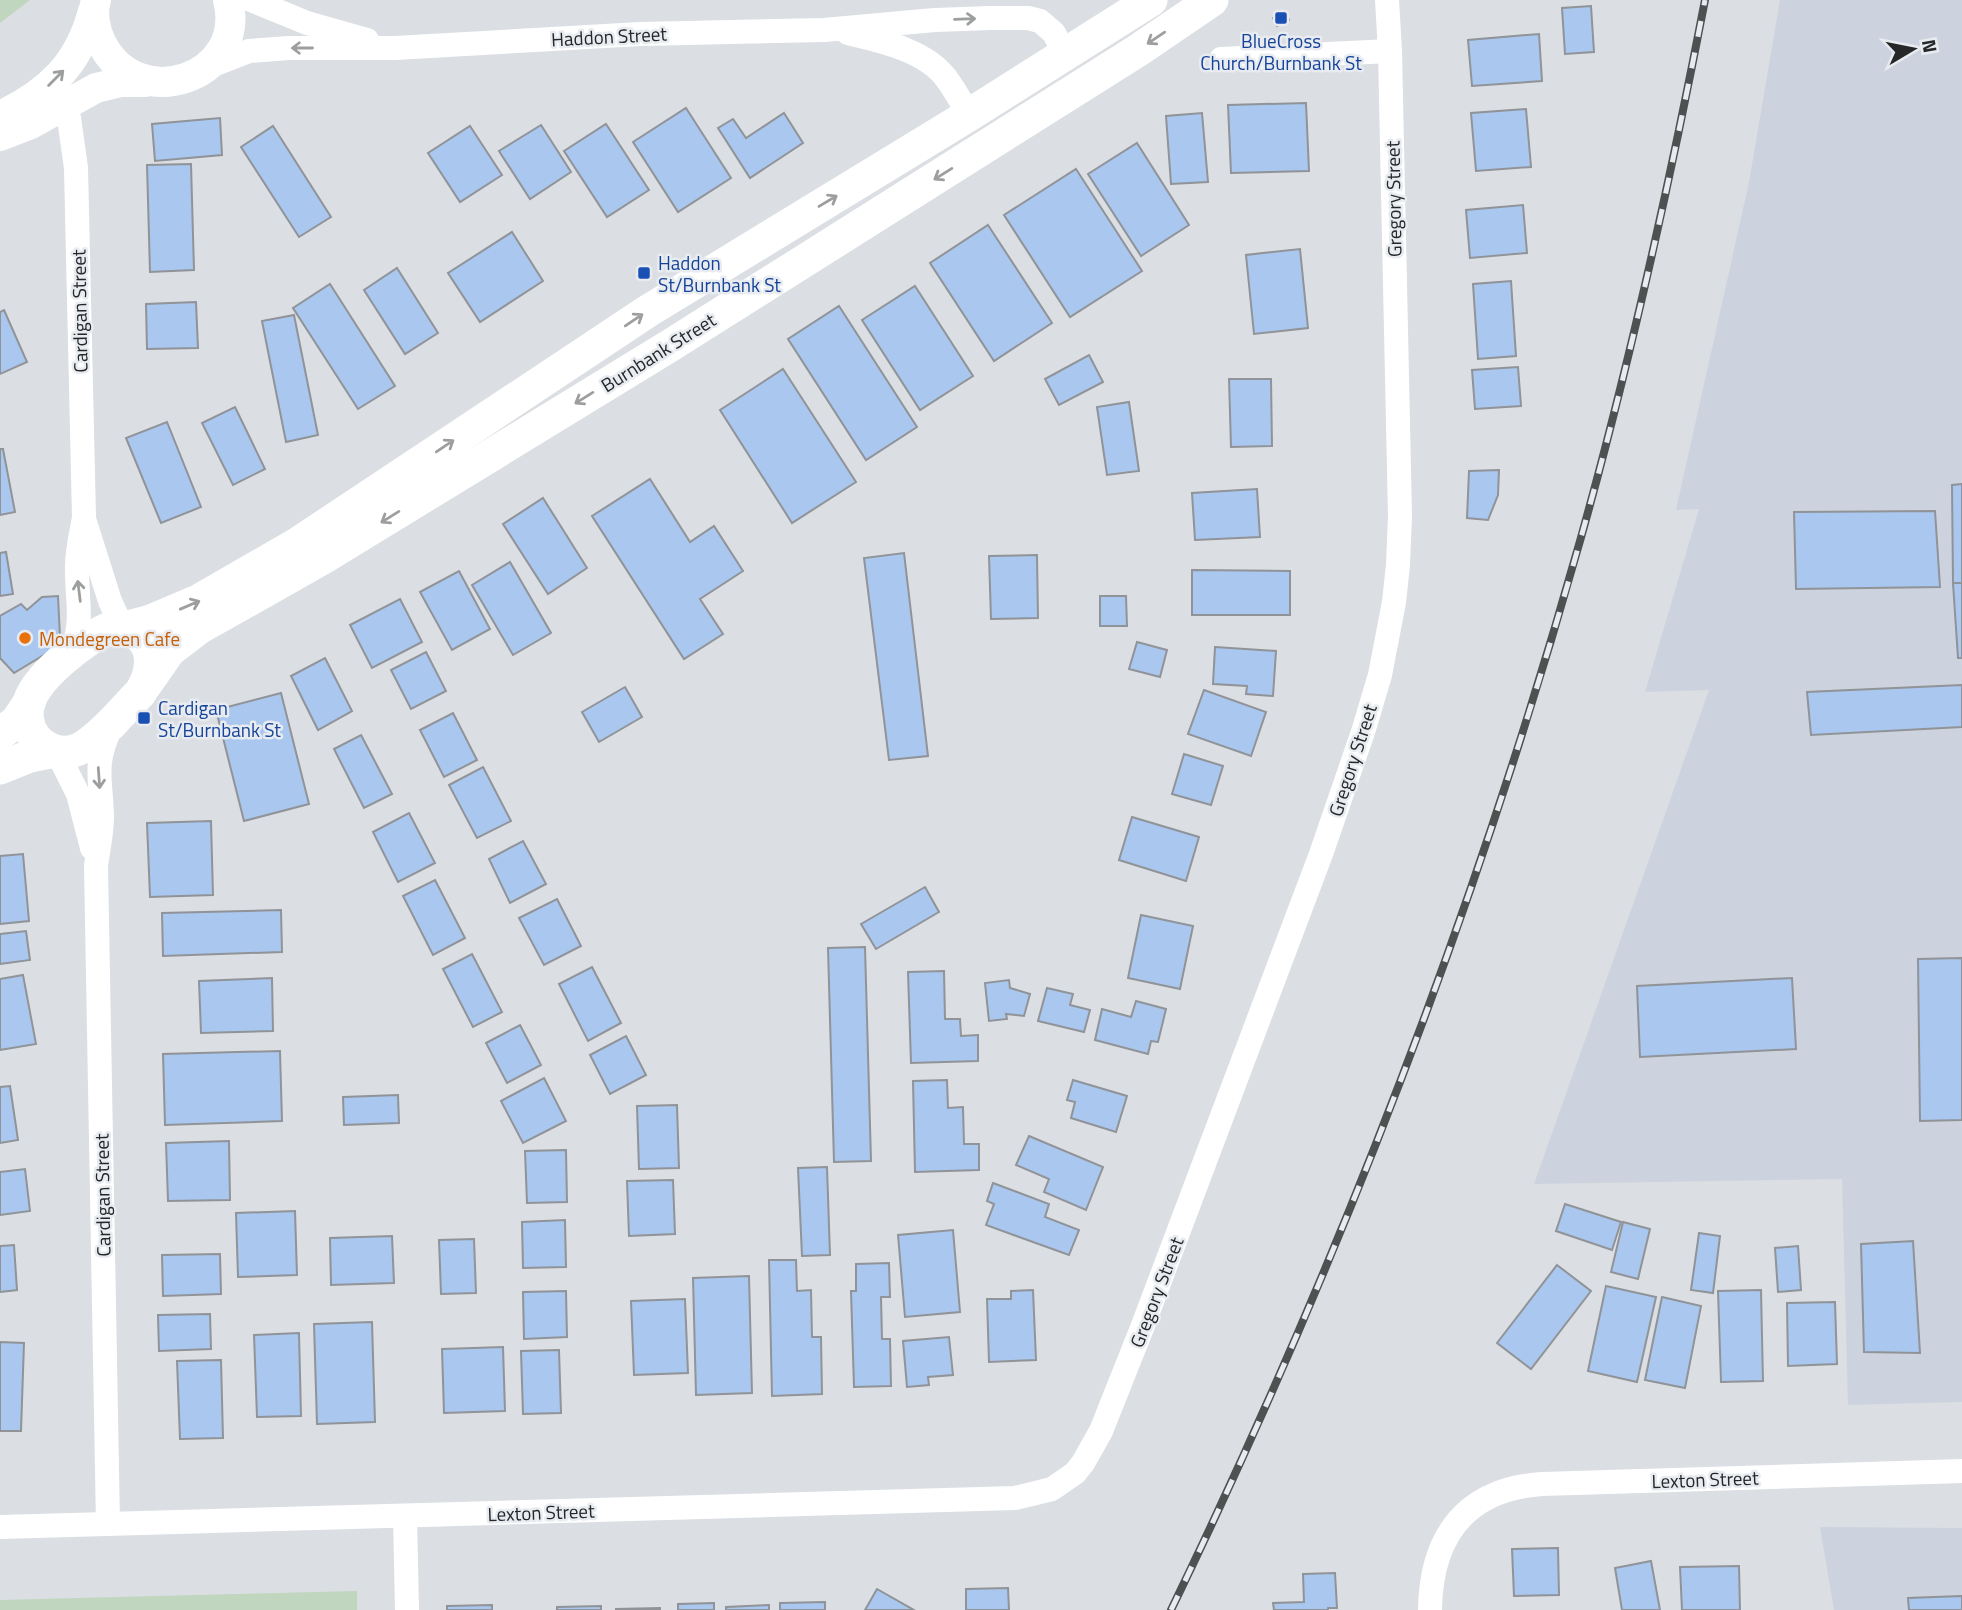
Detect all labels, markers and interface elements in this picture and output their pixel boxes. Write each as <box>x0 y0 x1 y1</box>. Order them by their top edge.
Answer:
marker: BlueCross Church/Burnbank St <box>1273 10 1289 26</box>
one-way arrow <box>953 12 976 25</box>
north arrow <box>1878 14 1948 84</box>
street label: Haddon Street <box>550 18 668 54</box>
place label: BlueCross Church/Burnbank St <box>1200 26 1362 77</box>
one-way arrow <box>1147 31 1166 46</box>
text: N <box>1915 37 1946 55</box>
one-way arrow <box>291 41 314 55</box>
one-way arrow <box>48 70 65 87</box>
street label: Gregory Street <box>1377 140 1409 257</box>
one-way arrow <box>934 166 953 181</box>
one-way arrow <box>818 194 838 208</box>
place label: Haddon St/Burnbank St <box>658 248 781 299</box>
street label: Cardigan Street <box>63 249 95 373</box>
marker: Haddon St/Burnbank St <box>636 265 652 281</box>
street label: Burnbank Street <box>595 305 721 399</box>
one-way arrow <box>624 313 643 327</box>
one-way arrow <box>574 391 594 405</box>
one-way arrow <box>435 439 454 453</box>
one-way arrow <box>380 510 400 524</box>
one-way arrow <box>72 581 85 603</box>
one-way arrow <box>178 597 200 610</box>
place label: Mondegreen Cafe <box>39 624 180 653</box>
marker: Mondegreen Cafe <box>17 630 33 646</box>
place label: Cardigan St/Burnbank St <box>158 693 281 744</box>
street label: Gregory Street <box>1320 700 1384 820</box>
marker: Cardigan St/Burnbank St <box>136 710 152 726</box>
one-way arrow <box>93 767 106 789</box>
street label: Cardigan Street <box>86 1133 118 1257</box>
street label: Gregory Street <box>1122 1232 1191 1352</box>
street label: Lexton Street <box>1651 1463 1759 1495</box>
street label: Lexton Street <box>487 1496 595 1528</box>

